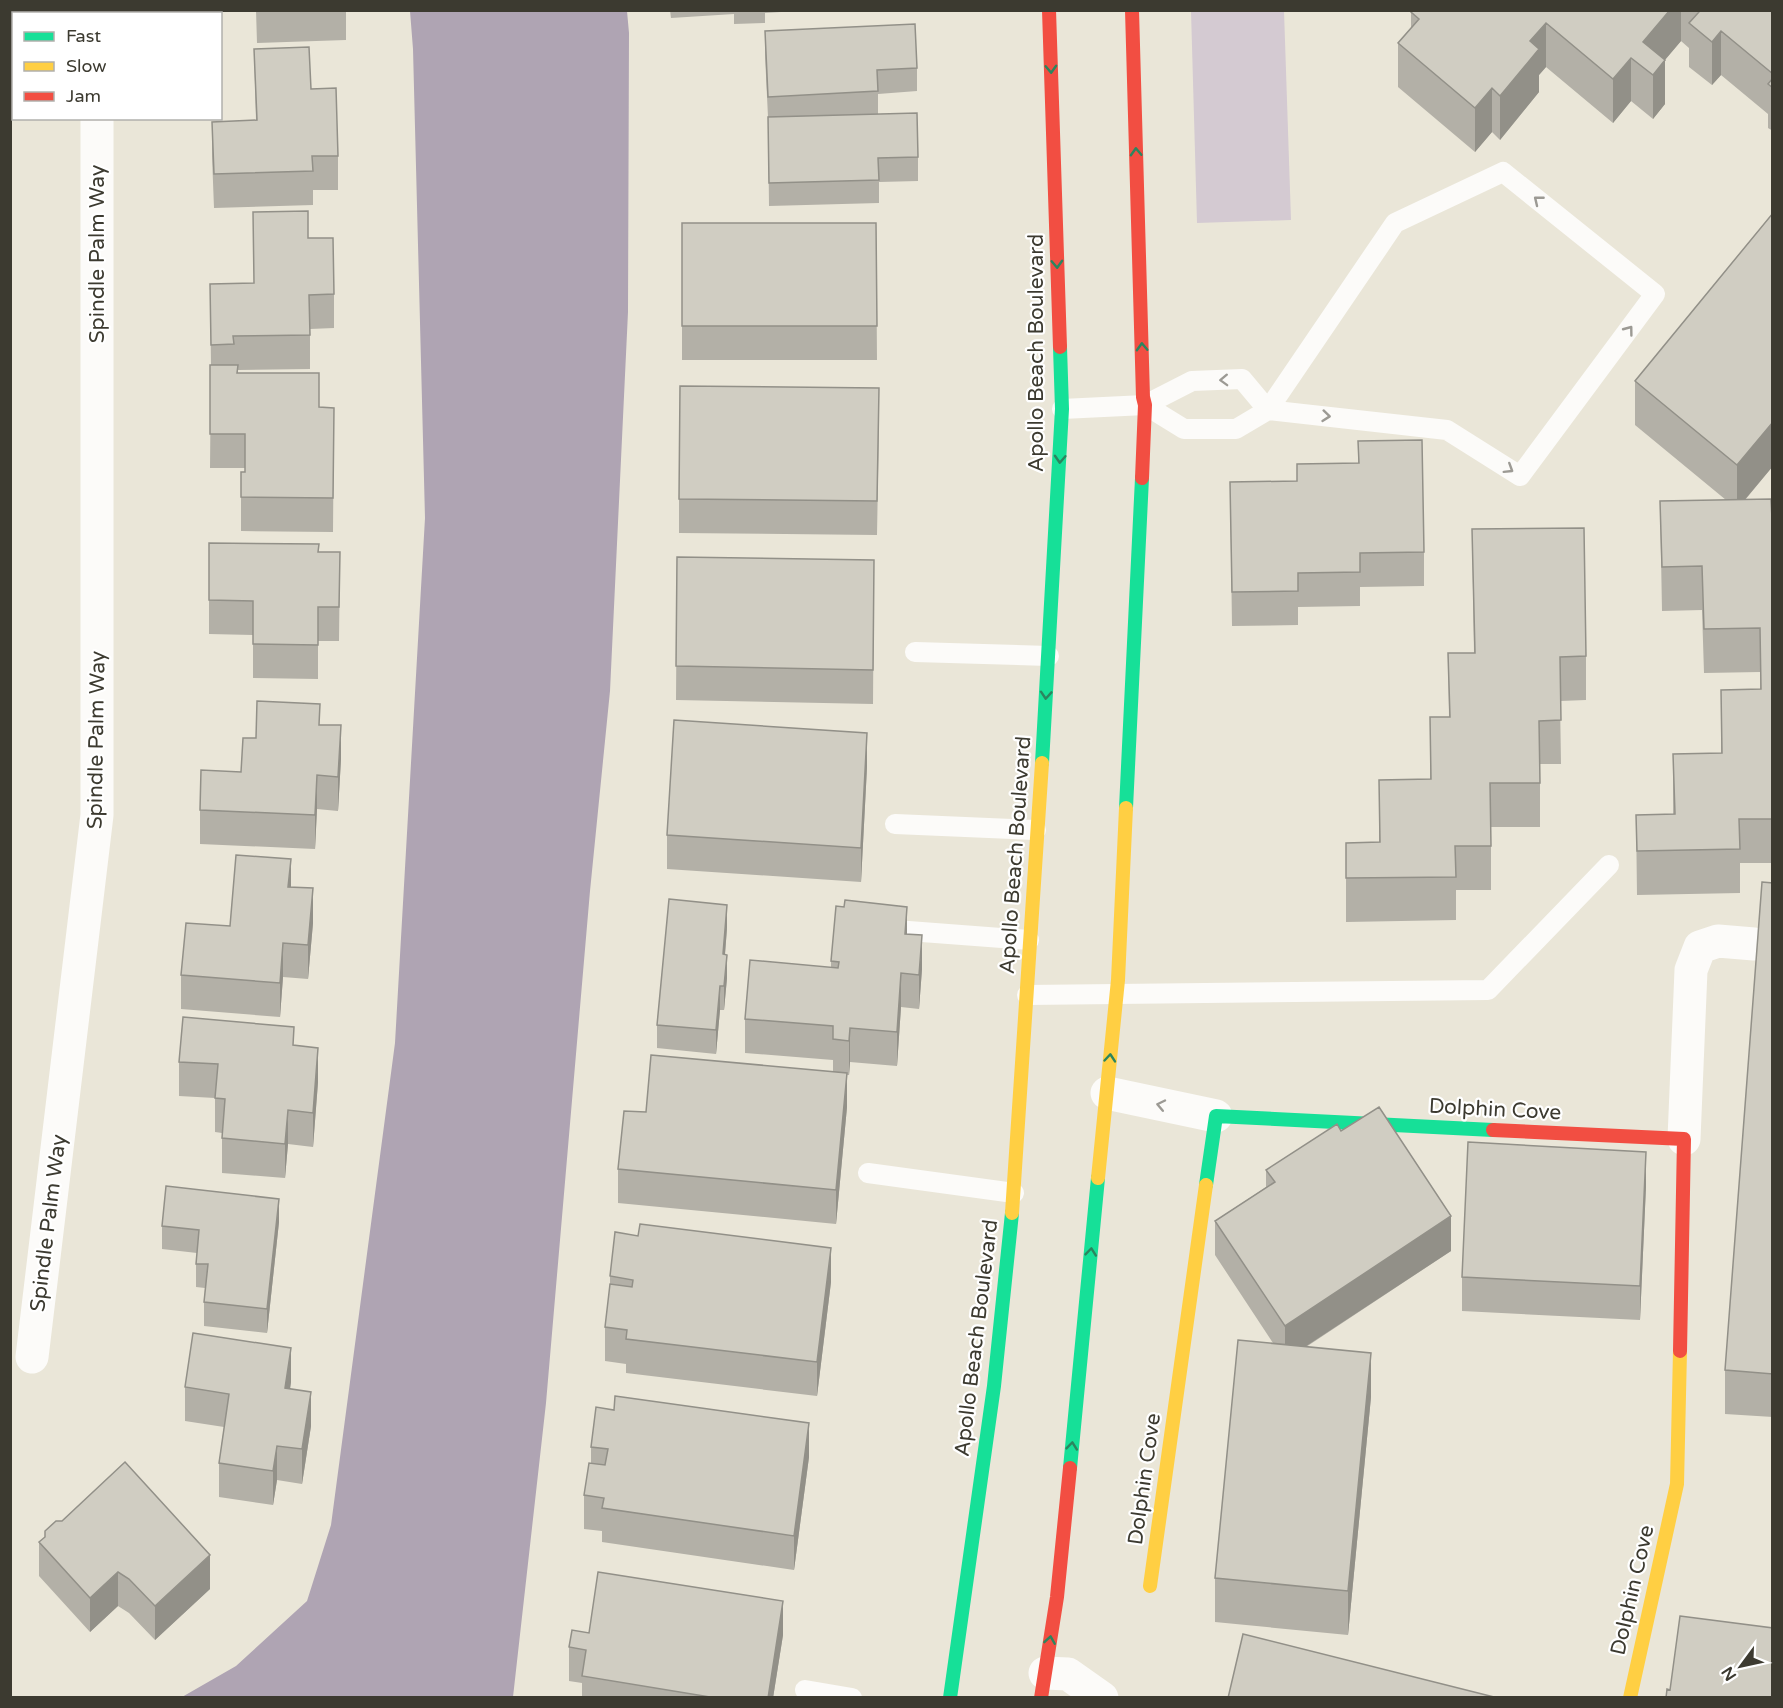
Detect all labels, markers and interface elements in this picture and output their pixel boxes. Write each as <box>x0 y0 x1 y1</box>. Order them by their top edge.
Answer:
legend <box>12 12 222 120</box>
text: Fast <box>66 25 101 47</box>
text: Slow <box>66 55 107 77</box>
one-way arrow <box>1045 64 1058 73</box>
text: Jam <box>66 85 101 107</box>
one-way arrow <box>1130 147 1143 156</box>
street label: Spindle Palm Way <box>85 165 110 343</box>
one-way arrow <box>1534 197 1545 208</box>
street label: Apollo Beach Boulevard <box>1024 234 1049 472</box>
one-way arrow <box>1051 259 1064 268</box>
one-way arrow <box>1621 326 1632 337</box>
one-way arrow <box>1136 342 1148 351</box>
one-way arrow <box>1219 373 1228 386</box>
one-way arrow <box>1321 409 1330 422</box>
one-way arrow <box>1053 454 1066 463</box>
one-way arrow <box>1502 462 1513 473</box>
street label: Spindle Palm Way <box>82 651 111 829</box>
one-way arrow <box>1040 691 1053 700</box>
street label: Apollo Beach Boulevard <box>995 735 1036 975</box>
one-way arrow <box>1103 1053 1116 1062</box>
street label: Dolphin Cove <box>1428 1094 1562 1125</box>
one-way arrow <box>1156 1099 1166 1112</box>
street label: Spindle Palm Way <box>25 1133 72 1313</box>
street label: Apollo Beach Boulevard <box>950 1218 1003 1458</box>
one-way arrow <box>1084 1247 1097 1256</box>
street label: Dolphin Cove <box>1123 1412 1166 1546</box>
one-way arrow <box>1065 1441 1078 1451</box>
street label: Dolphin Cove <box>1605 1523 1660 1658</box>
one-way arrow <box>1044 1635 1056 1644</box>
north arrow <box>1711 1636 1771 1696</box>
text: N <box>1717 1663 1741 1684</box>

